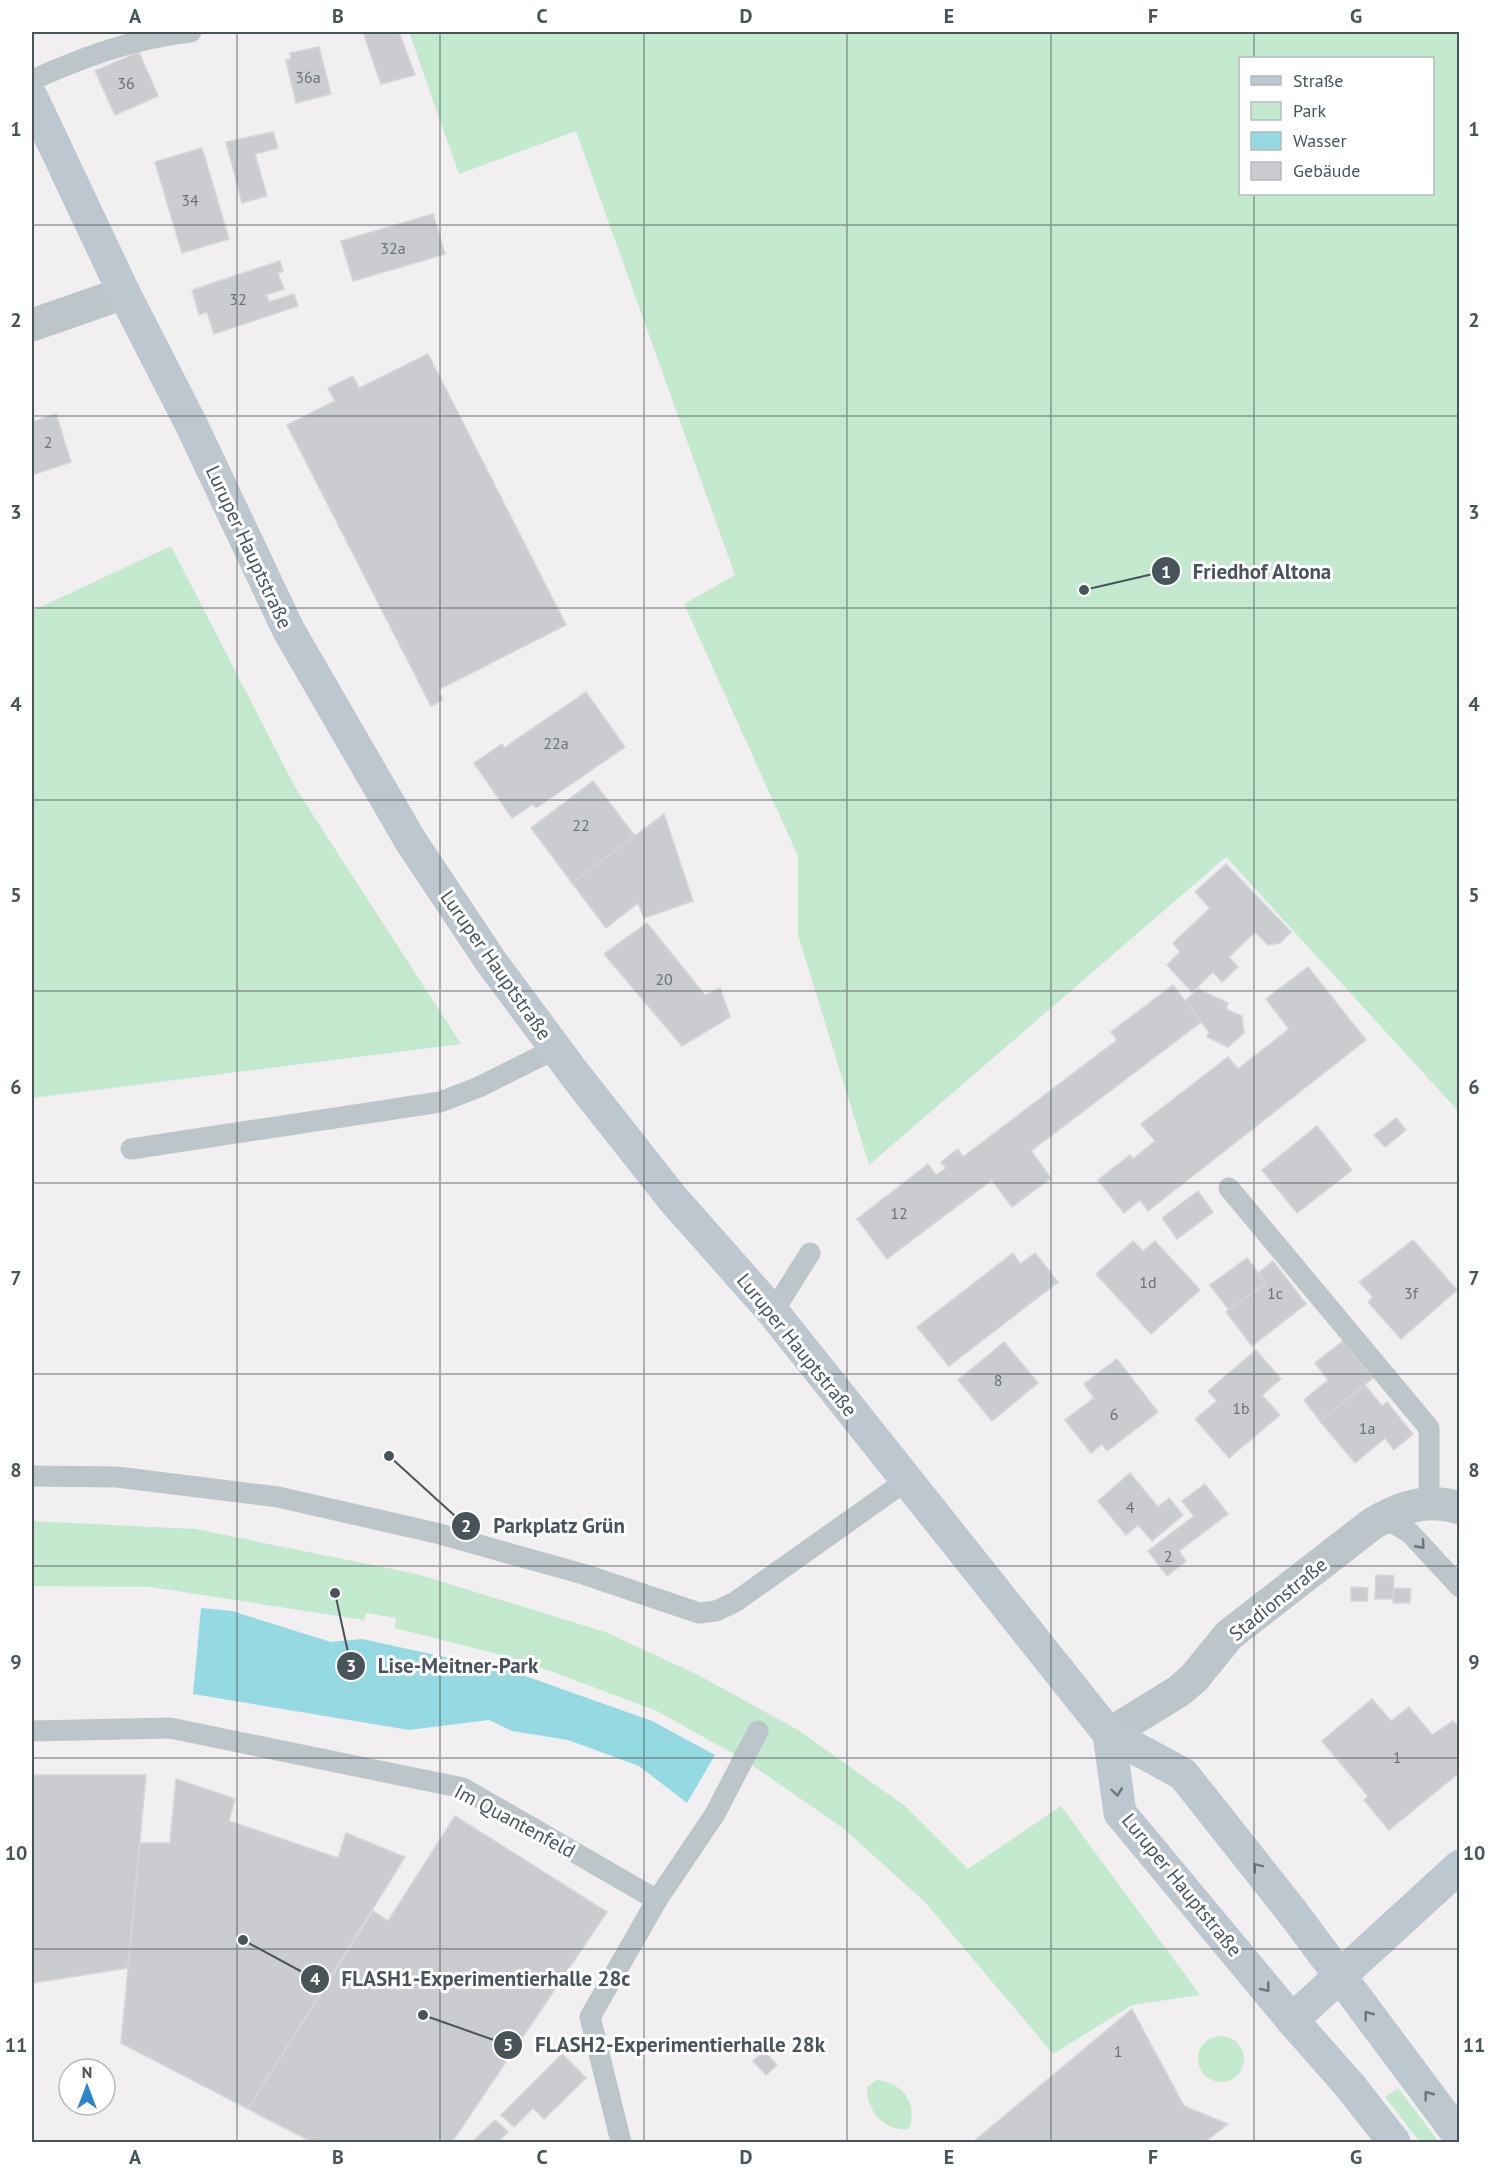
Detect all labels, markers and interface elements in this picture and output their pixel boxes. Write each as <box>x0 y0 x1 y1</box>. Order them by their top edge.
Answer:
text: A <box>129 3 142 29</box>
text: B <box>332 3 344 29</box>
text: C <box>536 3 548 29</box>
text: D <box>740 3 753 29</box>
text: E <box>944 3 954 29</box>
text: F <box>1148 3 1158 29</box>
text: G <box>1350 3 1362 29</box>
legend <box>1239 57 1434 195</box>
house number: 36a <box>295 67 321 87</box>
text: Straße <box>1293 69 1344 92</box>
house number: 36 <box>117 73 135 93</box>
text: Park <box>1293 99 1326 122</box>
text: 1 <box>10 116 22 142</box>
text: 1 <box>1468 116 1480 142</box>
text: Wasser <box>1293 129 1347 152</box>
text: Gebäude <box>1293 159 1360 182</box>
house number: 34 <box>181 190 199 210</box>
house number: 32a <box>380 238 406 258</box>
house number: 32 <box>229 289 247 309</box>
text: 2 <box>10 307 22 333</box>
text: 2 <box>1468 307 1480 333</box>
house number: 2 <box>44 432 52 452</box>
street label: Luruper Hauptstraße <box>200 461 298 633</box>
text: 3 <box>10 499 22 525</box>
text: 3 <box>1468 499 1480 525</box>
callout: Friedhof Altona <box>1151 552 1344 591</box>
text: Friedhof Altona <box>1193 558 1331 585</box>
text: 1 <box>1161 560 1171 583</box>
text: 4 <box>10 691 22 717</box>
text: 4 <box>1468 691 1480 717</box>
house number: 22a <box>543 733 569 753</box>
house number: 22 <box>572 815 590 835</box>
text: 5 <box>10 882 22 908</box>
text: 5 <box>1468 882 1480 908</box>
street label: Luruper Hauptstraße <box>435 885 557 1045</box>
house number: 20 <box>655 969 673 989</box>
text: 6 <box>10 1074 22 1100</box>
text: 6 <box>1468 1074 1480 1100</box>
house number: 12 <box>890 1203 908 1223</box>
text: 7 <box>10 1265 22 1291</box>
text: 7 <box>1468 1265 1480 1291</box>
street label: Luruper Hauptstraße <box>731 1268 863 1422</box>
house number: 1d <box>1139 1272 1157 1292</box>
house number: 1c <box>1267 1283 1283 1303</box>
house number: 3f <box>1404 1283 1419 1303</box>
house number: 8 <box>994 1370 1002 1390</box>
house number: 1b <box>1232 1398 1250 1418</box>
house number: 6 <box>1110 1404 1118 1424</box>
house number: 1a <box>1359 1418 1375 1438</box>
text: 8 <box>10 1457 22 1483</box>
text: 8 <box>1468 1457 1480 1483</box>
house number: 4 <box>1126 1497 1135 1517</box>
callout: Parkplatz Grün <box>451 1506 638 1545</box>
text: Parkplatz Grün <box>493 1512 625 1539</box>
text: 2 <box>461 1514 471 1537</box>
one-way arrow <box>1414 1538 1425 1548</box>
house number: 2 <box>1164 1546 1172 1566</box>
street label: Stadionstraße <box>1224 1551 1332 1647</box>
callout: Lise-Meitner-Park <box>336 1646 551 1685</box>
text: 9 <box>10 1649 22 1675</box>
text: 9 <box>1468 1649 1480 1675</box>
text: Lise-Meitner-Park <box>378 1652 539 1679</box>
text: 3 <box>346 1654 356 1677</box>
house number: 1 <box>1393 1747 1401 1767</box>
street label: Im Quantenfeld <box>450 1778 580 1864</box>
one-way arrow <box>1111 1787 1123 1797</box>
street label: Luruper Hauptstraße <box>1116 1808 1248 1962</box>
text: 10 <box>5 1840 27 1866</box>
text: 10 <box>1463 1840 1485 1866</box>
one-way arrow <box>1253 1863 1264 1874</box>
callout: FLASH1-Experimentierhalle 28c <box>300 1960 643 1999</box>
text: FLASH1-Experimentierhalle 28c <box>342 1965 630 1992</box>
text: 4 <box>310 1967 320 1990</box>
one-way arrow <box>1258 1981 1269 1992</box>
one-way arrow <box>1365 2011 1376 2022</box>
callout: FLASH2-Experimentierhalle 28k <box>493 2025 837 2064</box>
text: FLASH2-Experimentierhalle 28k <box>535 2031 826 2058</box>
text: 11 <box>5 2032 27 2058</box>
text: 11 <box>1463 2032 1485 2058</box>
text: 5 <box>503 2033 513 2056</box>
house number: 1 <box>1114 2041 1122 2061</box>
north arrow <box>57 2057 117 2117</box>
text: N <box>82 2062 92 2082</box>
one-way arrow <box>1424 2091 1435 2102</box>
text: A <box>129 2144 142 2170</box>
text: B <box>332 2144 344 2170</box>
text: C <box>536 2144 548 2170</box>
text: D <box>740 2144 753 2170</box>
text: E <box>944 2144 954 2170</box>
text: F <box>1148 2144 1158 2170</box>
text: G <box>1350 2144 1362 2170</box>

